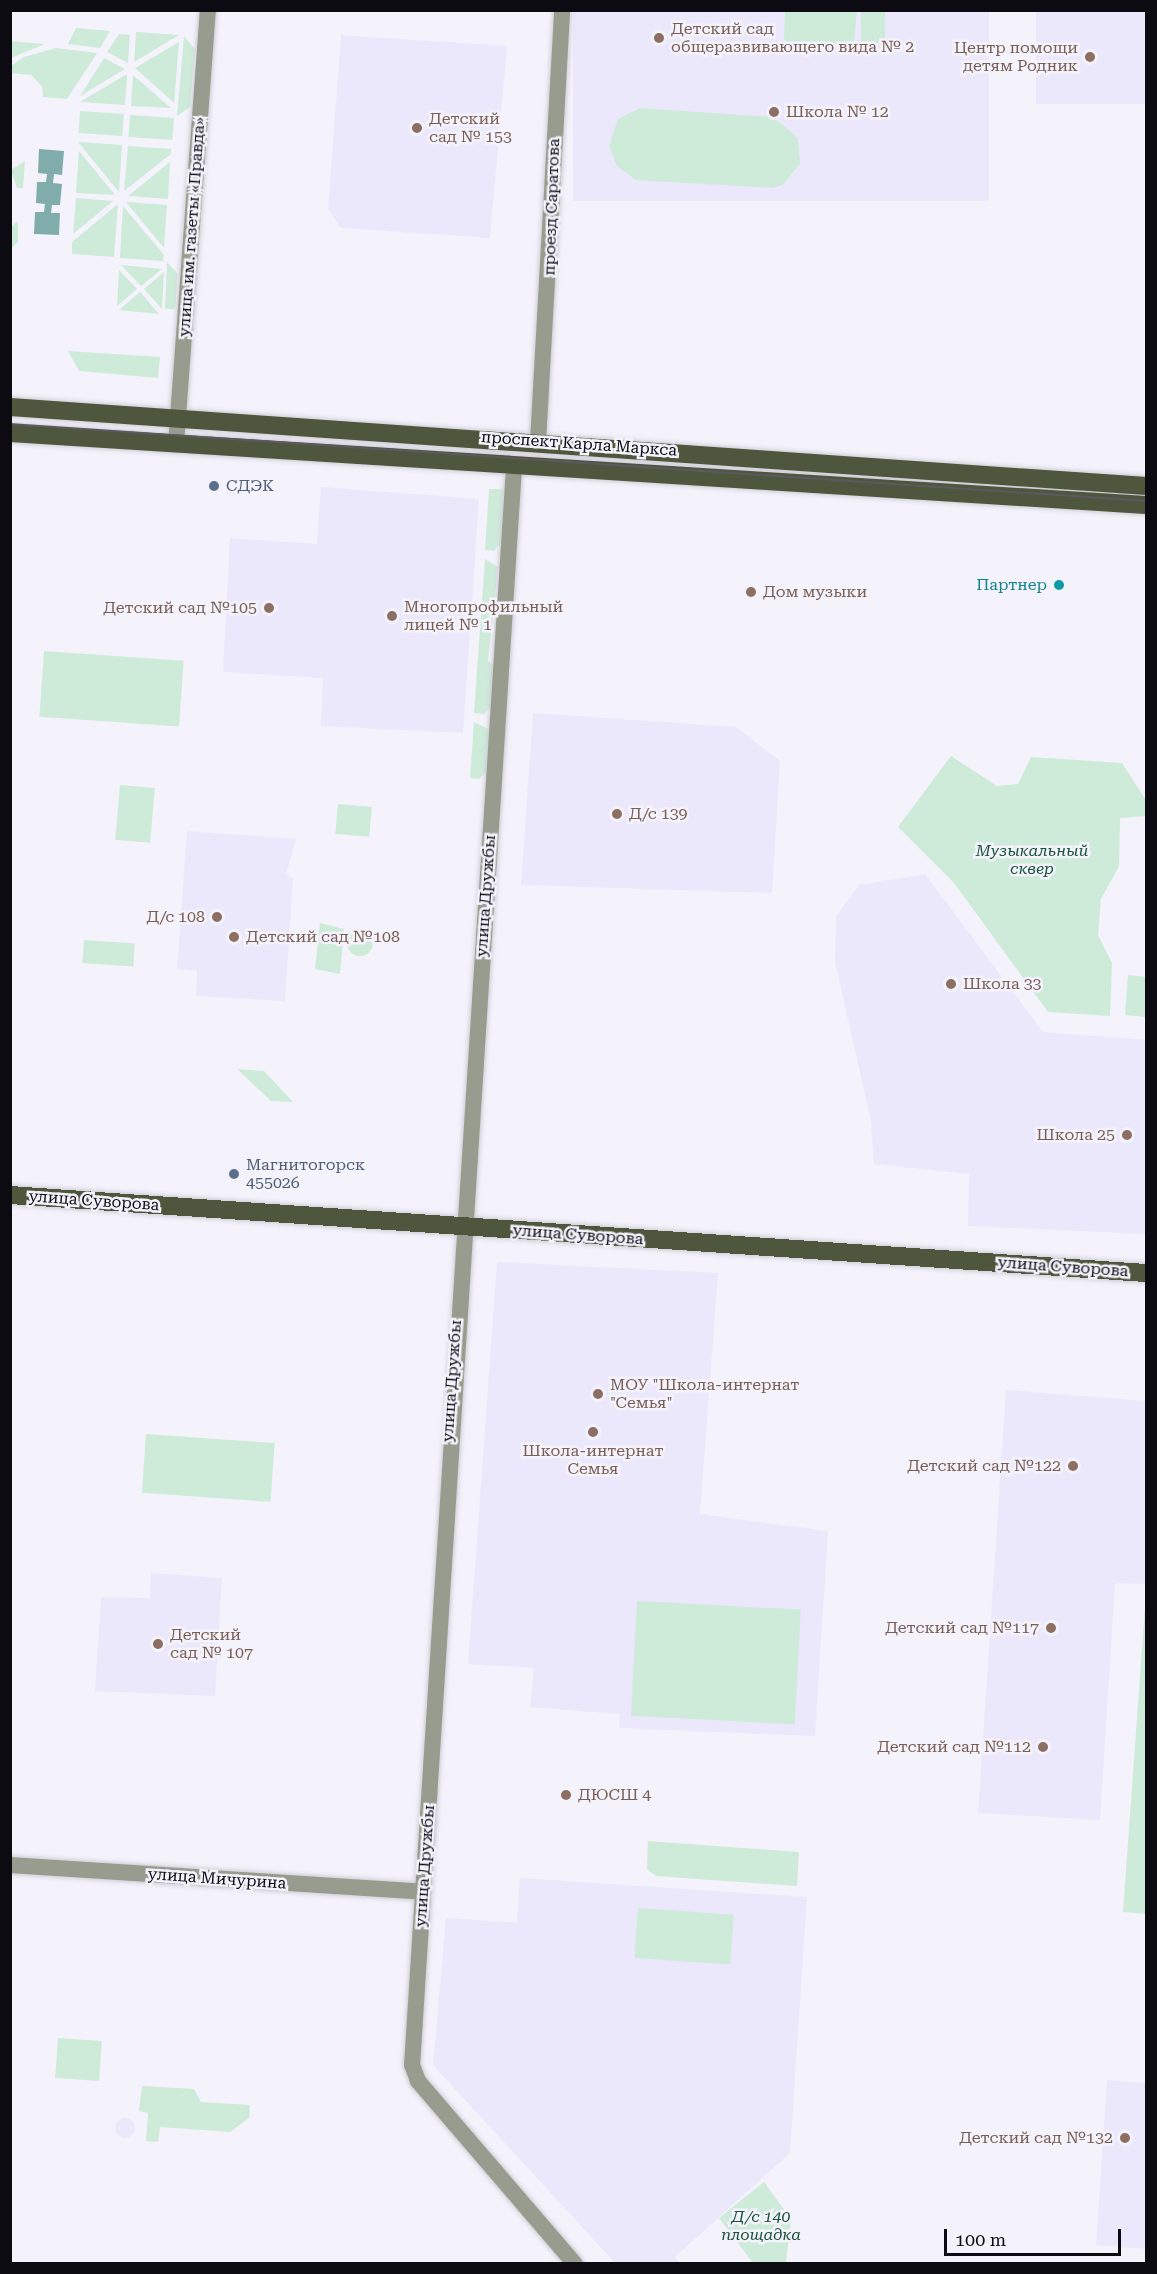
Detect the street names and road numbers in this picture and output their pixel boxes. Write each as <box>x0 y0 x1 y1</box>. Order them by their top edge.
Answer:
street label: улица им. газеты «Правда» <box>175 117 209 337</box>
street label: проезд Саратова <box>540 138 564 276</box>
street label: проспект Карла Маркса <box>480 428 678 460</box>
street label: улица Дружбы <box>472 834 500 958</box>
street label: улица Суворова <box>28 1187 160 1215</box>
street label: улица Суворова <box>512 1221 644 1249</box>
street label: улица Суворова <box>997 1253 1129 1281</box>
street label: улица Дружбы <box>438 1319 466 1443</box>
street label: улица Дружбы <box>411 1804 439 1928</box>
street label: улица Мичурина <box>147 1865 287 1893</box>

